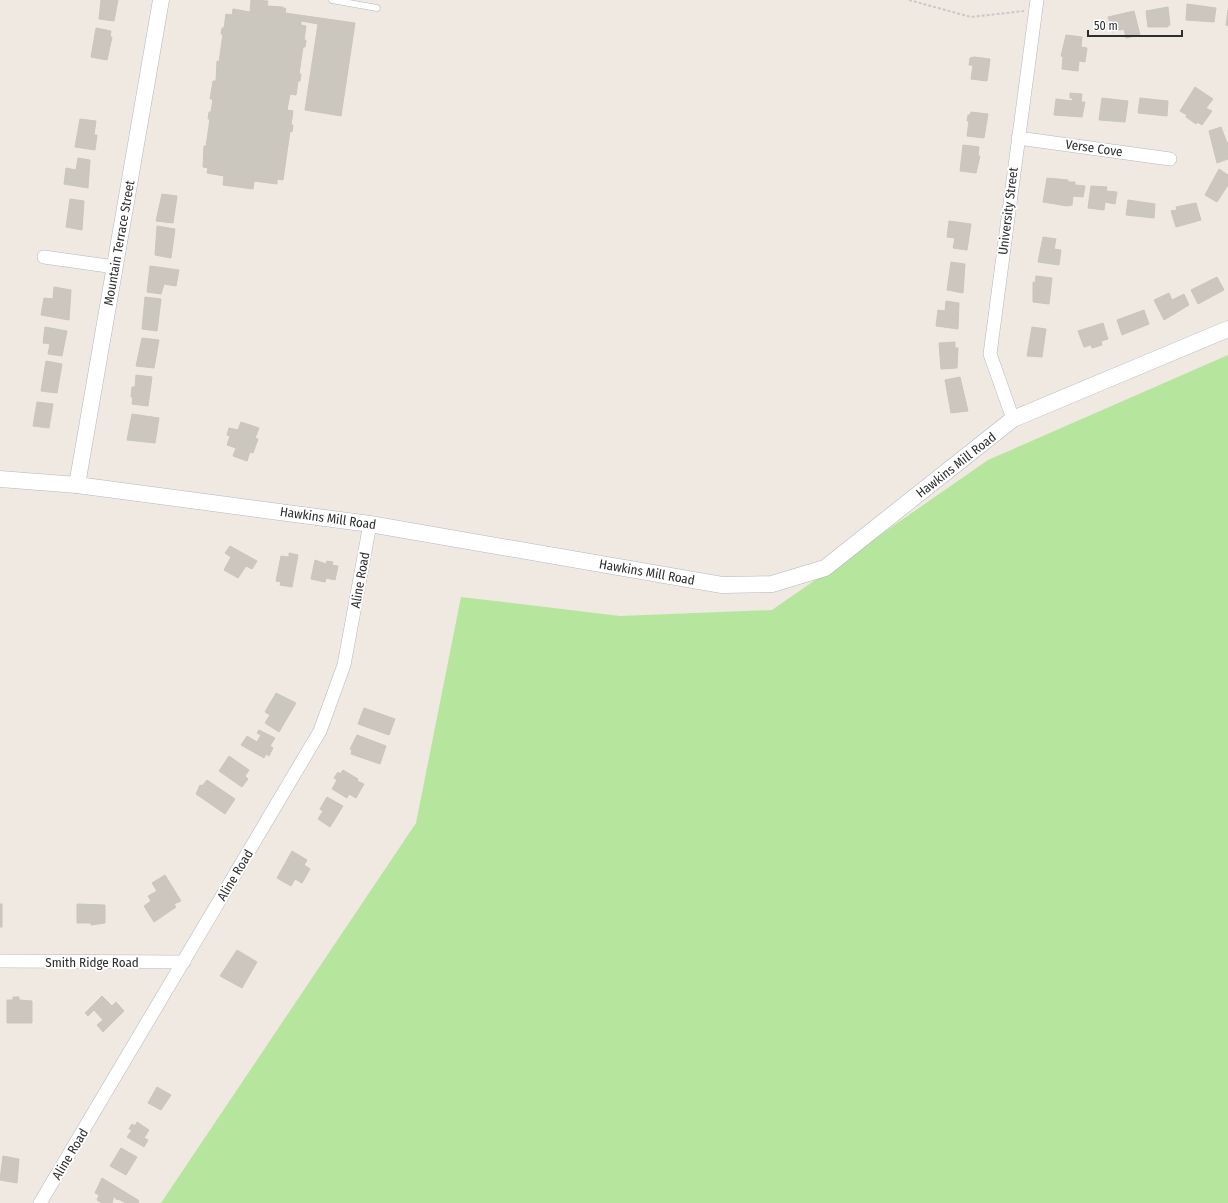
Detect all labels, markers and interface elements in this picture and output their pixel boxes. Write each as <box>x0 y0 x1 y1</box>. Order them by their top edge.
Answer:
scale bar <box>1088 12 1182 38</box>
text: 50 m <box>1094 19 1118 33</box>
street label: Verse Cove <box>1065 137 1123 159</box>
street label: University Street <box>995 166 1021 256</box>
street label: Mountain Terrace Street <box>101 178 138 307</box>
street label: Hawkins Mill Road <box>913 429 999 501</box>
street label: Hawkins Mill Road <box>279 504 377 532</box>
street label: Aline Road <box>348 551 372 609</box>
street label: Hawkins Mill Road <box>598 556 696 588</box>
street label: Aline Road <box>214 847 256 903</box>
street label: Smith Ridge Road <box>45 955 139 970</box>
street label: Aline Road <box>49 1126 91 1182</box>

